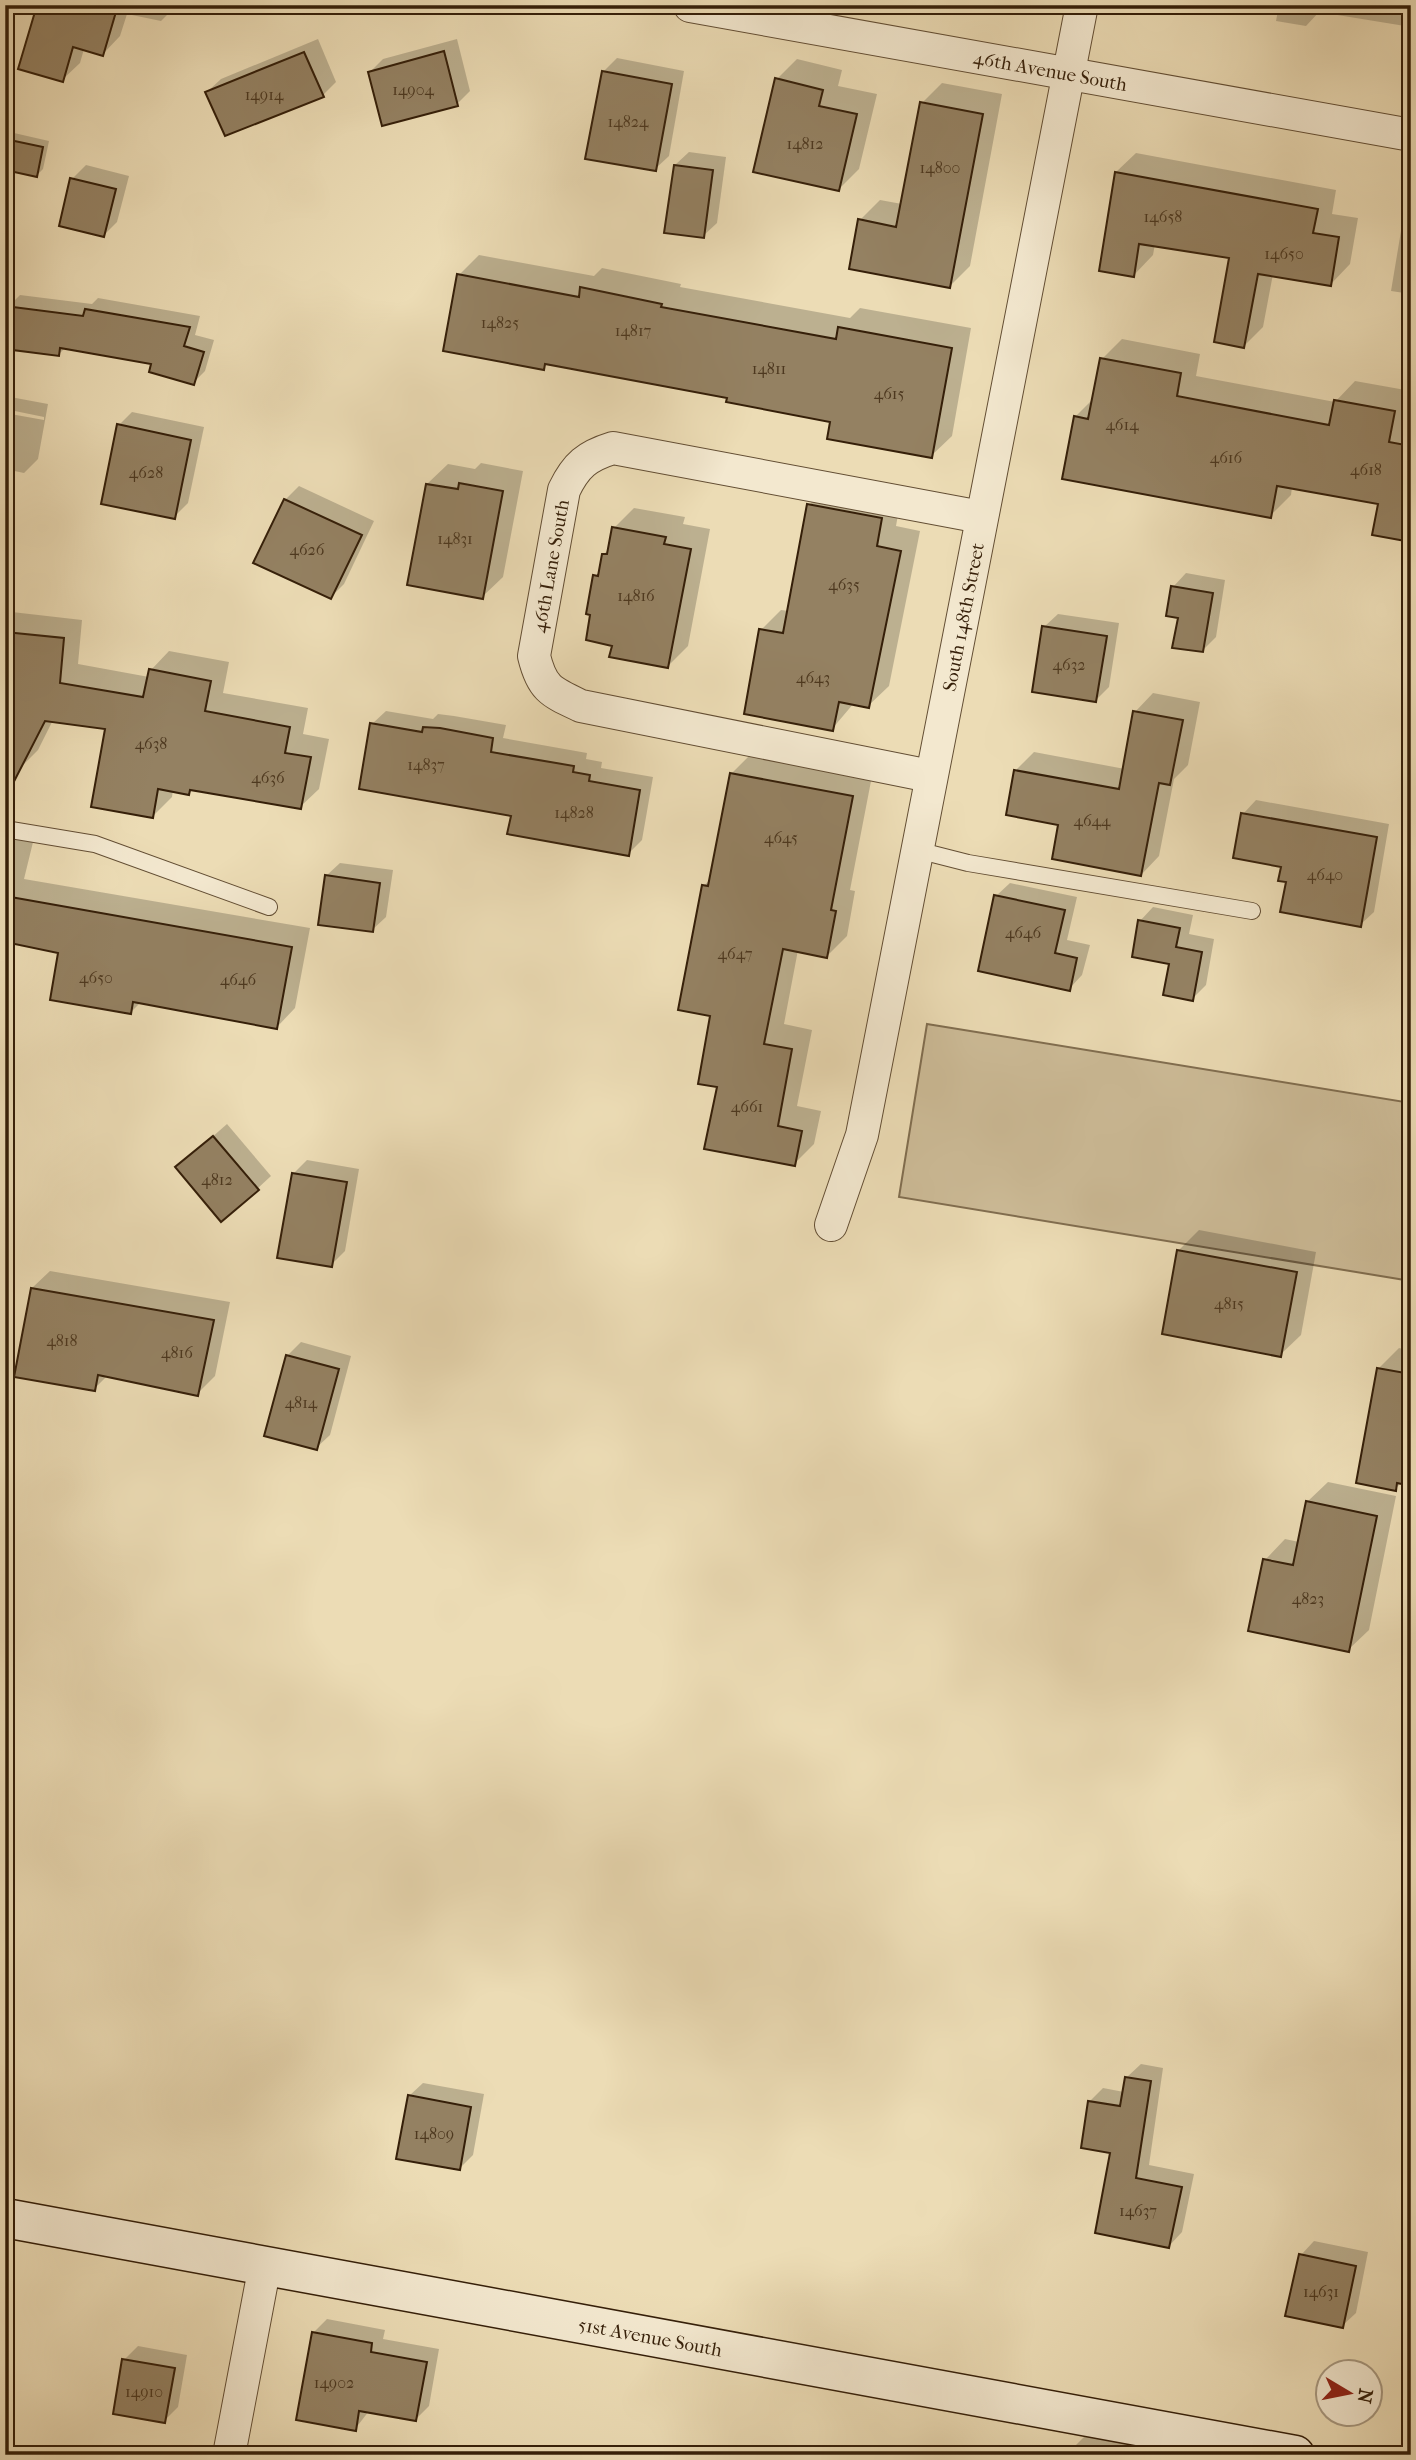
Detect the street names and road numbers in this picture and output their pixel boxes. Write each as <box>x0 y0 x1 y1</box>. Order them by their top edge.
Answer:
street label: 46th Avenue South <box>971 47 1129 96</box>
street label: 46th Lane South <box>528 497 574 635</box>
street label: South 148th Street <box>939 541 989 693</box>
street label: 51st Avenue South <box>576 2314 724 2362</box>

